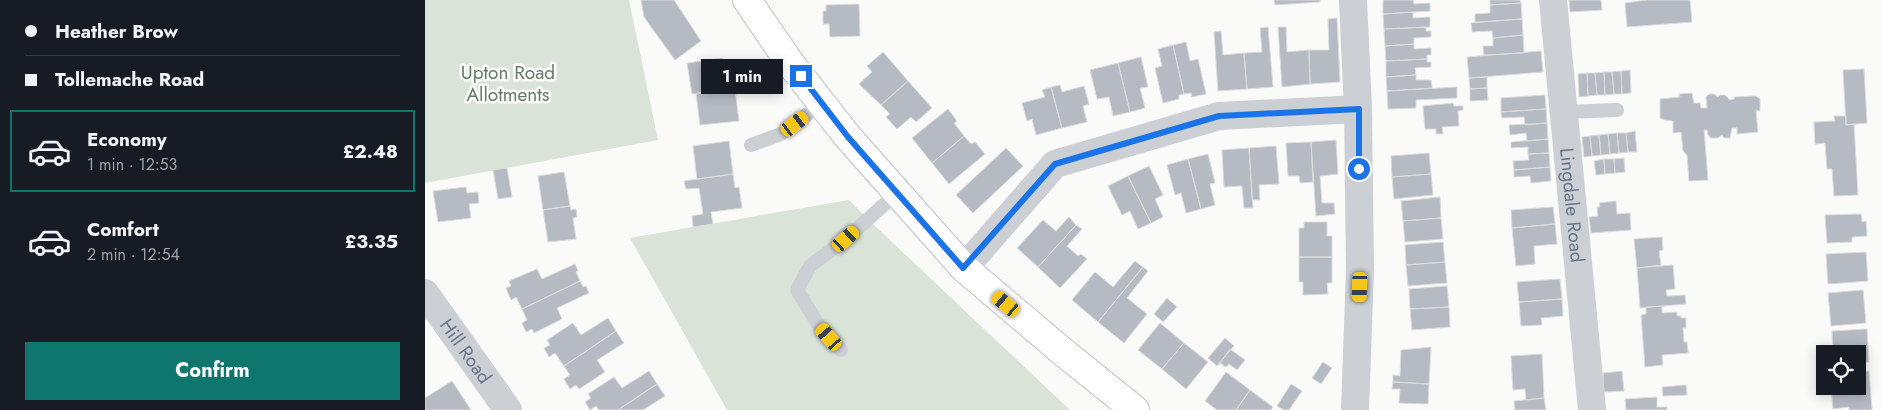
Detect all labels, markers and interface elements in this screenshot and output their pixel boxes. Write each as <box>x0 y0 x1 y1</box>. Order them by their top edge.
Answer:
text: Heather Brow <box>55 18 178 45</box>
callout: 1 min <box>701 58 783 94</box>
park label: Upton Road Allotments <box>461 59 555 108</box>
text: 1 min <box>722 65 762 88</box>
route end <box>790 65 812 87</box>
text: Tollemache Road <box>55 66 204 93</box>
car <box>778 109 811 139</box>
text: Economy <box>87 126 167 153</box>
icon: car <box>27 129 72 174</box>
text: £2.48 <box>343 138 398 165</box>
street label: Lingdale Road <box>1553 147 1591 264</box>
text: 1 min · 12:53 <box>87 153 177 176</box>
route start <box>1348 158 1370 180</box>
text: Comfort <box>87 216 159 243</box>
icon: car <box>27 219 72 264</box>
car <box>829 223 862 255</box>
text: £3.35 <box>345 228 398 255</box>
text: 2 min · 12:54 <box>87 243 180 266</box>
car <box>1351 272 1368 302</box>
car <box>989 289 1022 319</box>
street label: Hill Road <box>433 313 498 389</box>
car <box>813 321 844 353</box>
button: Confirm <box>25 342 400 400</box>
map controls <box>1816 345 1866 395</box>
button: locate <box>1816 345 1866 395</box>

